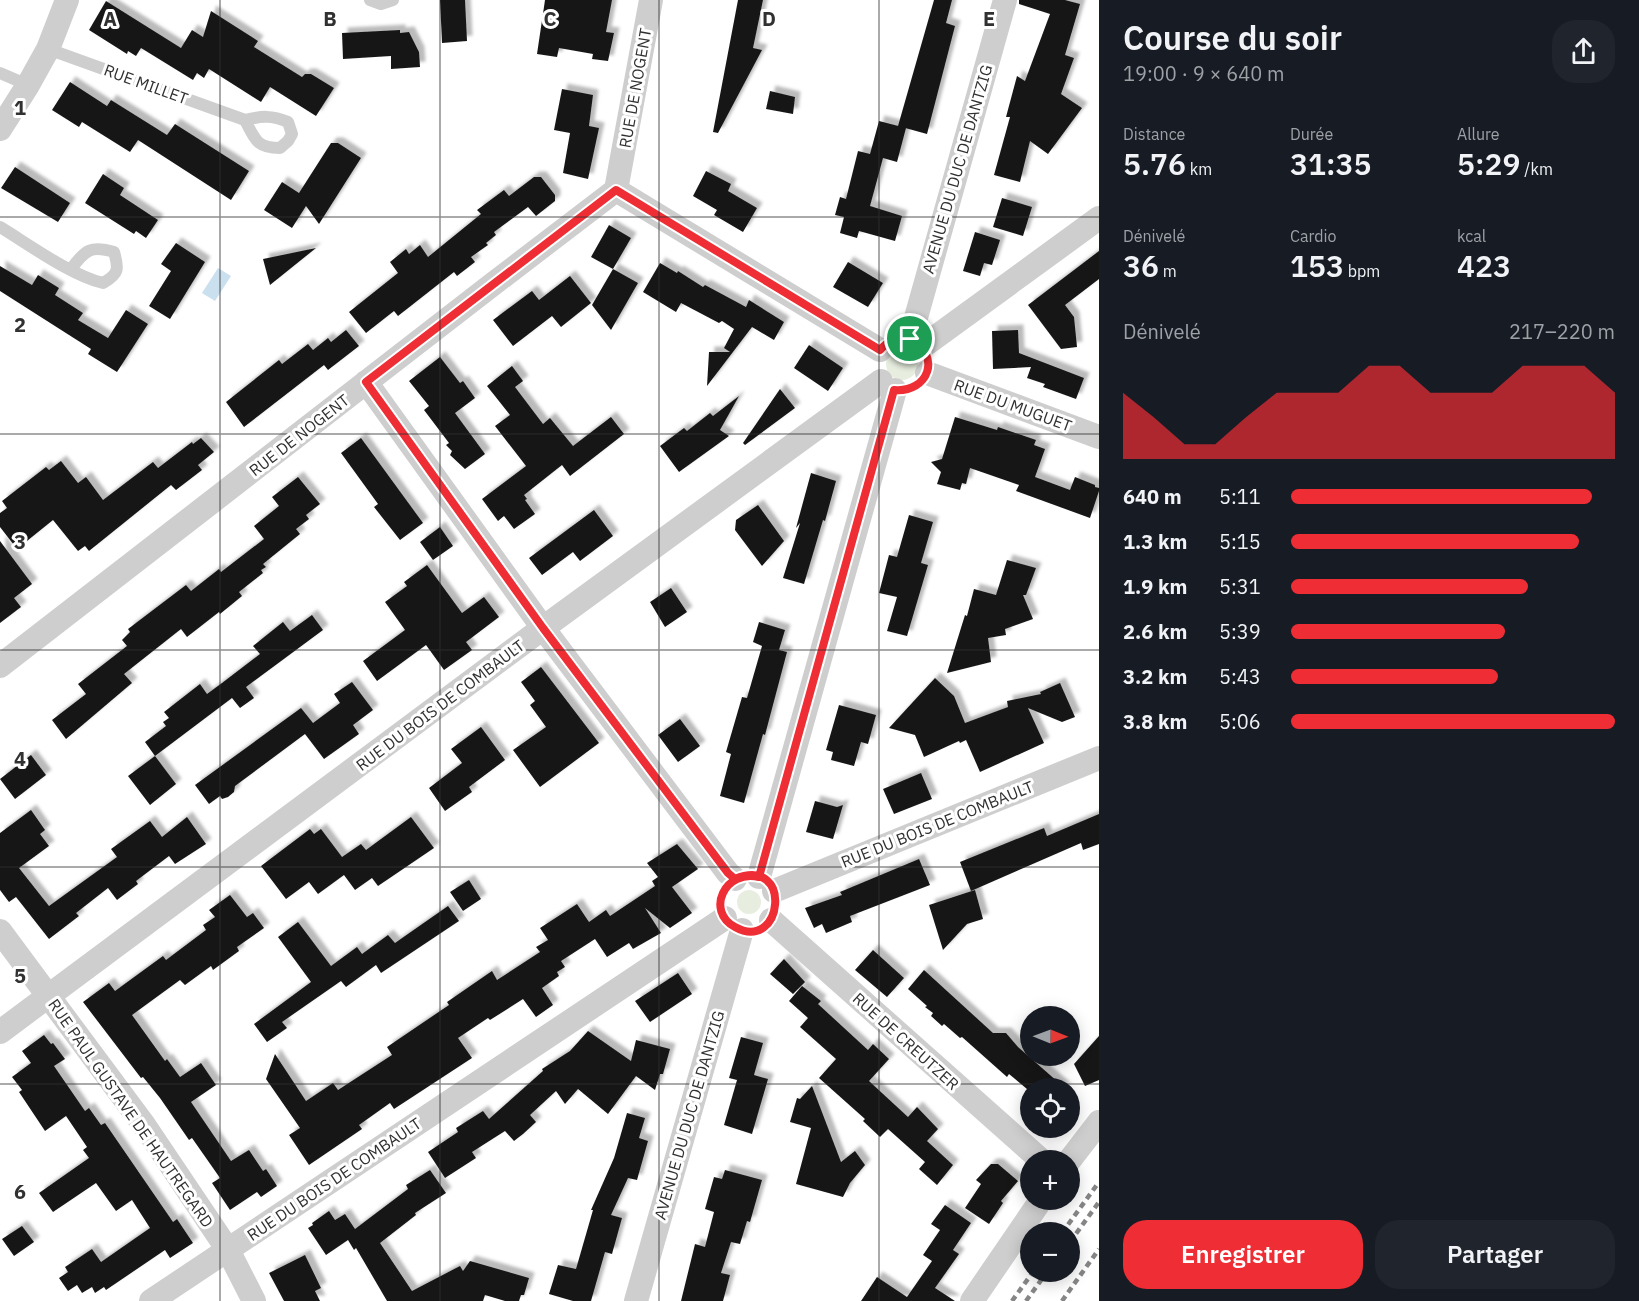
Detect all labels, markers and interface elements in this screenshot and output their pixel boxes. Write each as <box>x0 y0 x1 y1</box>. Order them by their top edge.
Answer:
text: A <box>103 5 117 32</box>
text: B <box>323 5 337 32</box>
text: C <box>543 5 557 32</box>
text: D <box>762 5 776 32</box>
text: E <box>983 5 995 32</box>
text: Course du soir <box>1123 16 1342 59</box>
button: share <box>1552 20 1615 83</box>
street label: RUE DE NOGENT <box>615 26 655 150</box>
street label: RUE MILLET <box>101 60 191 108</box>
text: 19:00 · 9 × 640 m <box>1123 60 1284 87</box>
street label: AVENUE DU DUC DE DANTZIG <box>918 62 996 276</box>
text: 1 <box>14 94 26 121</box>
text: Distance <box>1123 124 1185 144</box>
text: Durée <box>1290 124 1333 144</box>
text: Allure <box>1457 124 1500 144</box>
text: 5.76 <box>1123 144 1186 183</box>
text: 31:35 <box>1290 144 1372 183</box>
text: 5:29 <box>1457 144 1521 183</box>
text: km <box>1186 159 1212 179</box>
text: /km <box>1521 159 1553 179</box>
text: Dénivelé <box>1123 226 1185 246</box>
text: Cardio <box>1290 226 1337 246</box>
text: kcal <box>1457 226 1486 246</box>
text: 36 <box>1123 246 1159 285</box>
text: 153 <box>1290 246 1344 285</box>
text: 423 <box>1457 246 1511 285</box>
text: m <box>1159 261 1177 281</box>
text: bpm <box>1344 261 1380 281</box>
text: 2 <box>14 311 26 338</box>
pin <box>884 313 935 364</box>
text: Dénivelé <box>1123 318 1201 345</box>
text: 217–220 m <box>1509 318 1615 345</box>
icon: arrive <box>893 322 926 355</box>
street label: RUE DU MUGUET <box>951 374 1075 436</box>
street label: RUE DE NOGENT <box>245 390 353 480</box>
text: 640 m <box>1123 483 1182 510</box>
text: 5:11 <box>1219 483 1261 510</box>
text: 3 <box>14 528 26 555</box>
text: 1.3 km <box>1123 528 1187 555</box>
text: 5:15 <box>1219 528 1261 555</box>
text: 1.9 km <box>1123 573 1187 600</box>
text: 5:31 <box>1219 573 1261 600</box>
text: 2.6 km <box>1123 618 1187 645</box>
text: 5:39 <box>1219 618 1261 645</box>
street label: RUE DU BOIS DE COMBAULT <box>352 635 528 775</box>
text: 3.2 km <box>1123 663 1187 690</box>
text: 5:43 <box>1219 663 1261 690</box>
text: 3.8 km <box>1123 708 1187 735</box>
text: 5:06 <box>1219 708 1261 735</box>
text: 4 <box>14 745 26 772</box>
street label: RUE DU BOIS DE COMBAULT <box>838 776 1036 872</box>
text: 5 <box>14 962 26 989</box>
street label: RUE DE CREUTZER <box>849 988 963 1094</box>
street label: RUE PAUL GUSTAVE DE HAUTREGARD <box>44 995 218 1231</box>
north arrow <box>1020 1006 1080 1066</box>
map controls <box>1020 1006 1080 1282</box>
street label: AVENUE DU DUC DE DANTZIG <box>650 1008 728 1222</box>
button: locate <box>1020 1078 1080 1138</box>
street label: RUE DU BOIS DE COMBAULT <box>243 1113 425 1245</box>
button: + <box>1020 1150 1080 1210</box>
text: 6 <box>14 1178 26 1205</box>
button: Enregistrer <box>1123 1220 1363 1289</box>
button: Partager <box>1375 1220 1615 1289</box>
button: − <box>1020 1222 1080 1282</box>

